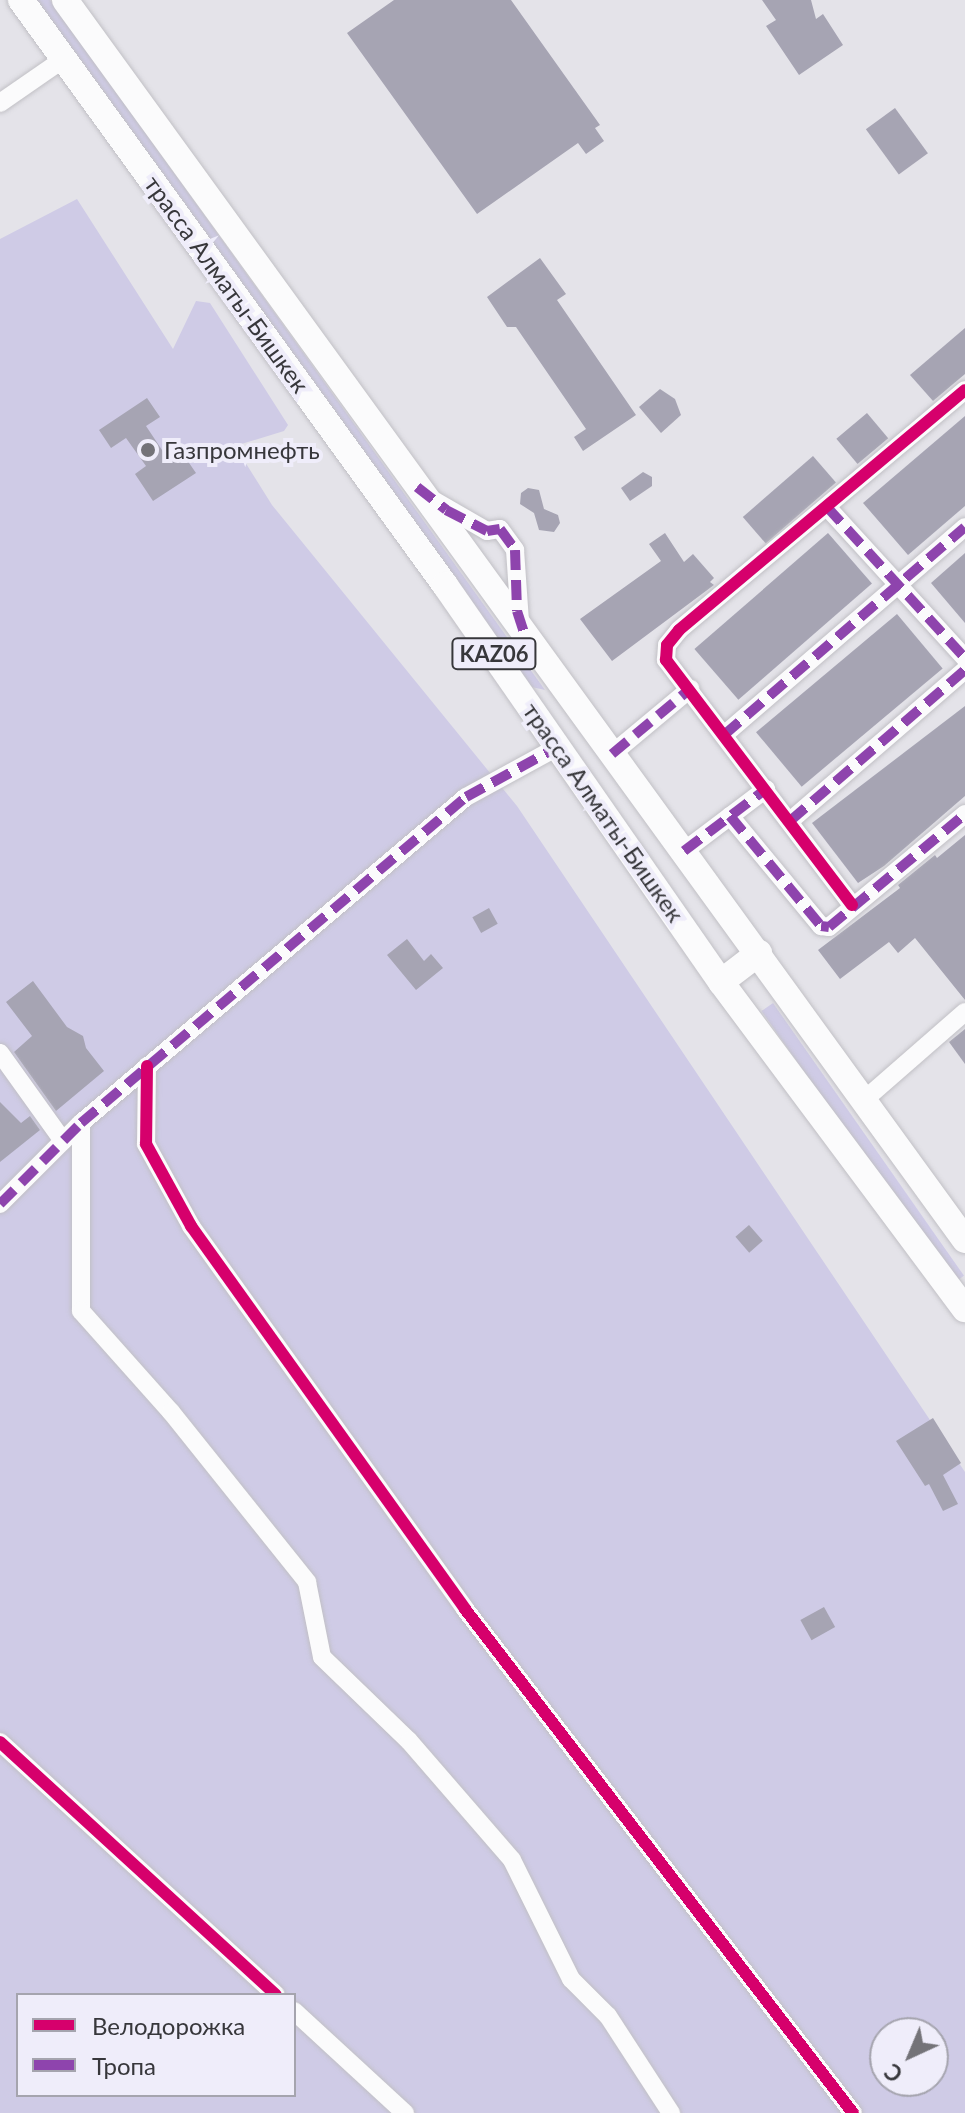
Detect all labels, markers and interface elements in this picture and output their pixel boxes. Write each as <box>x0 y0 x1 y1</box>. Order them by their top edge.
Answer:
street label: трасса Алматы-Бишкек <box>139 170 315 398</box>
place label: Газпромнефть <box>164 436 320 464</box>
marker: Газпромнефть <box>139 441 157 459</box>
road number: KАZ06 <box>450 636 538 672</box>
street label: трасса Алматы-Бишкек <box>517 697 691 927</box>
legend <box>16 1993 296 2097</box>
text: Велодорожка <box>92 2011 245 2040</box>
north arrow <box>869 2017 949 2097</box>
text: Тропа <box>92 2051 156 2080</box>
text: С <box>879 2058 908 2088</box>

